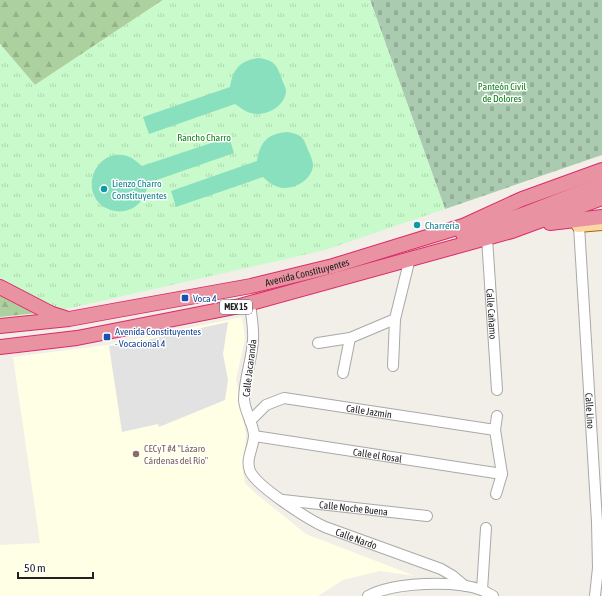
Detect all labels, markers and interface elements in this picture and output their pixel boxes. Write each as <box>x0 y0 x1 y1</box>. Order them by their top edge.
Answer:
park label: Panteón Civil de Dolores <box>478 81 526 104</box>
park label: Rancho Charro <box>177 132 231 143</box>
place label: Lienzo Charro Constituyentes <box>112 178 167 201</box>
marker: Lienzo Charro Constituyentes <box>99 184 109 194</box>
marker: Charrería <box>412 220 422 230</box>
place label: Charrería <box>425 220 460 231</box>
street label: Avenida Constituyentes <box>264 256 351 288</box>
street label: Calle Cañamo <box>484 288 499 340</box>
marker: Voca 4 <box>180 293 190 303</box>
place label: Voca 4 <box>193 293 217 304</box>
road number: MEX 15 <box>220 300 252 314</box>
place label: Avenida Constituyentes - Vocacional 4 <box>115 326 202 349</box>
marker: Avenida Constituyentes - Vocacional 4 <box>102 332 112 342</box>
street label: Calle Jacaranda <box>240 338 259 398</box>
street label: Calle Lino <box>583 392 596 429</box>
street label: Calle Jazmín <box>345 403 393 420</box>
place label: CECyT #4 "Lázaro Cárdenas del Río" <box>144 443 208 466</box>
street label: Calle el Rosal <box>352 446 403 465</box>
marker: CECyT #4 "Lázaro Cárdenas del Río" <box>131 449 141 459</box>
street label: Calle Noche Buena <box>319 499 389 518</box>
street label: Calle Nardo <box>334 526 379 551</box>
scale bar <box>18 554 93 580</box>
text: 50 m <box>24 561 46 575</box>

